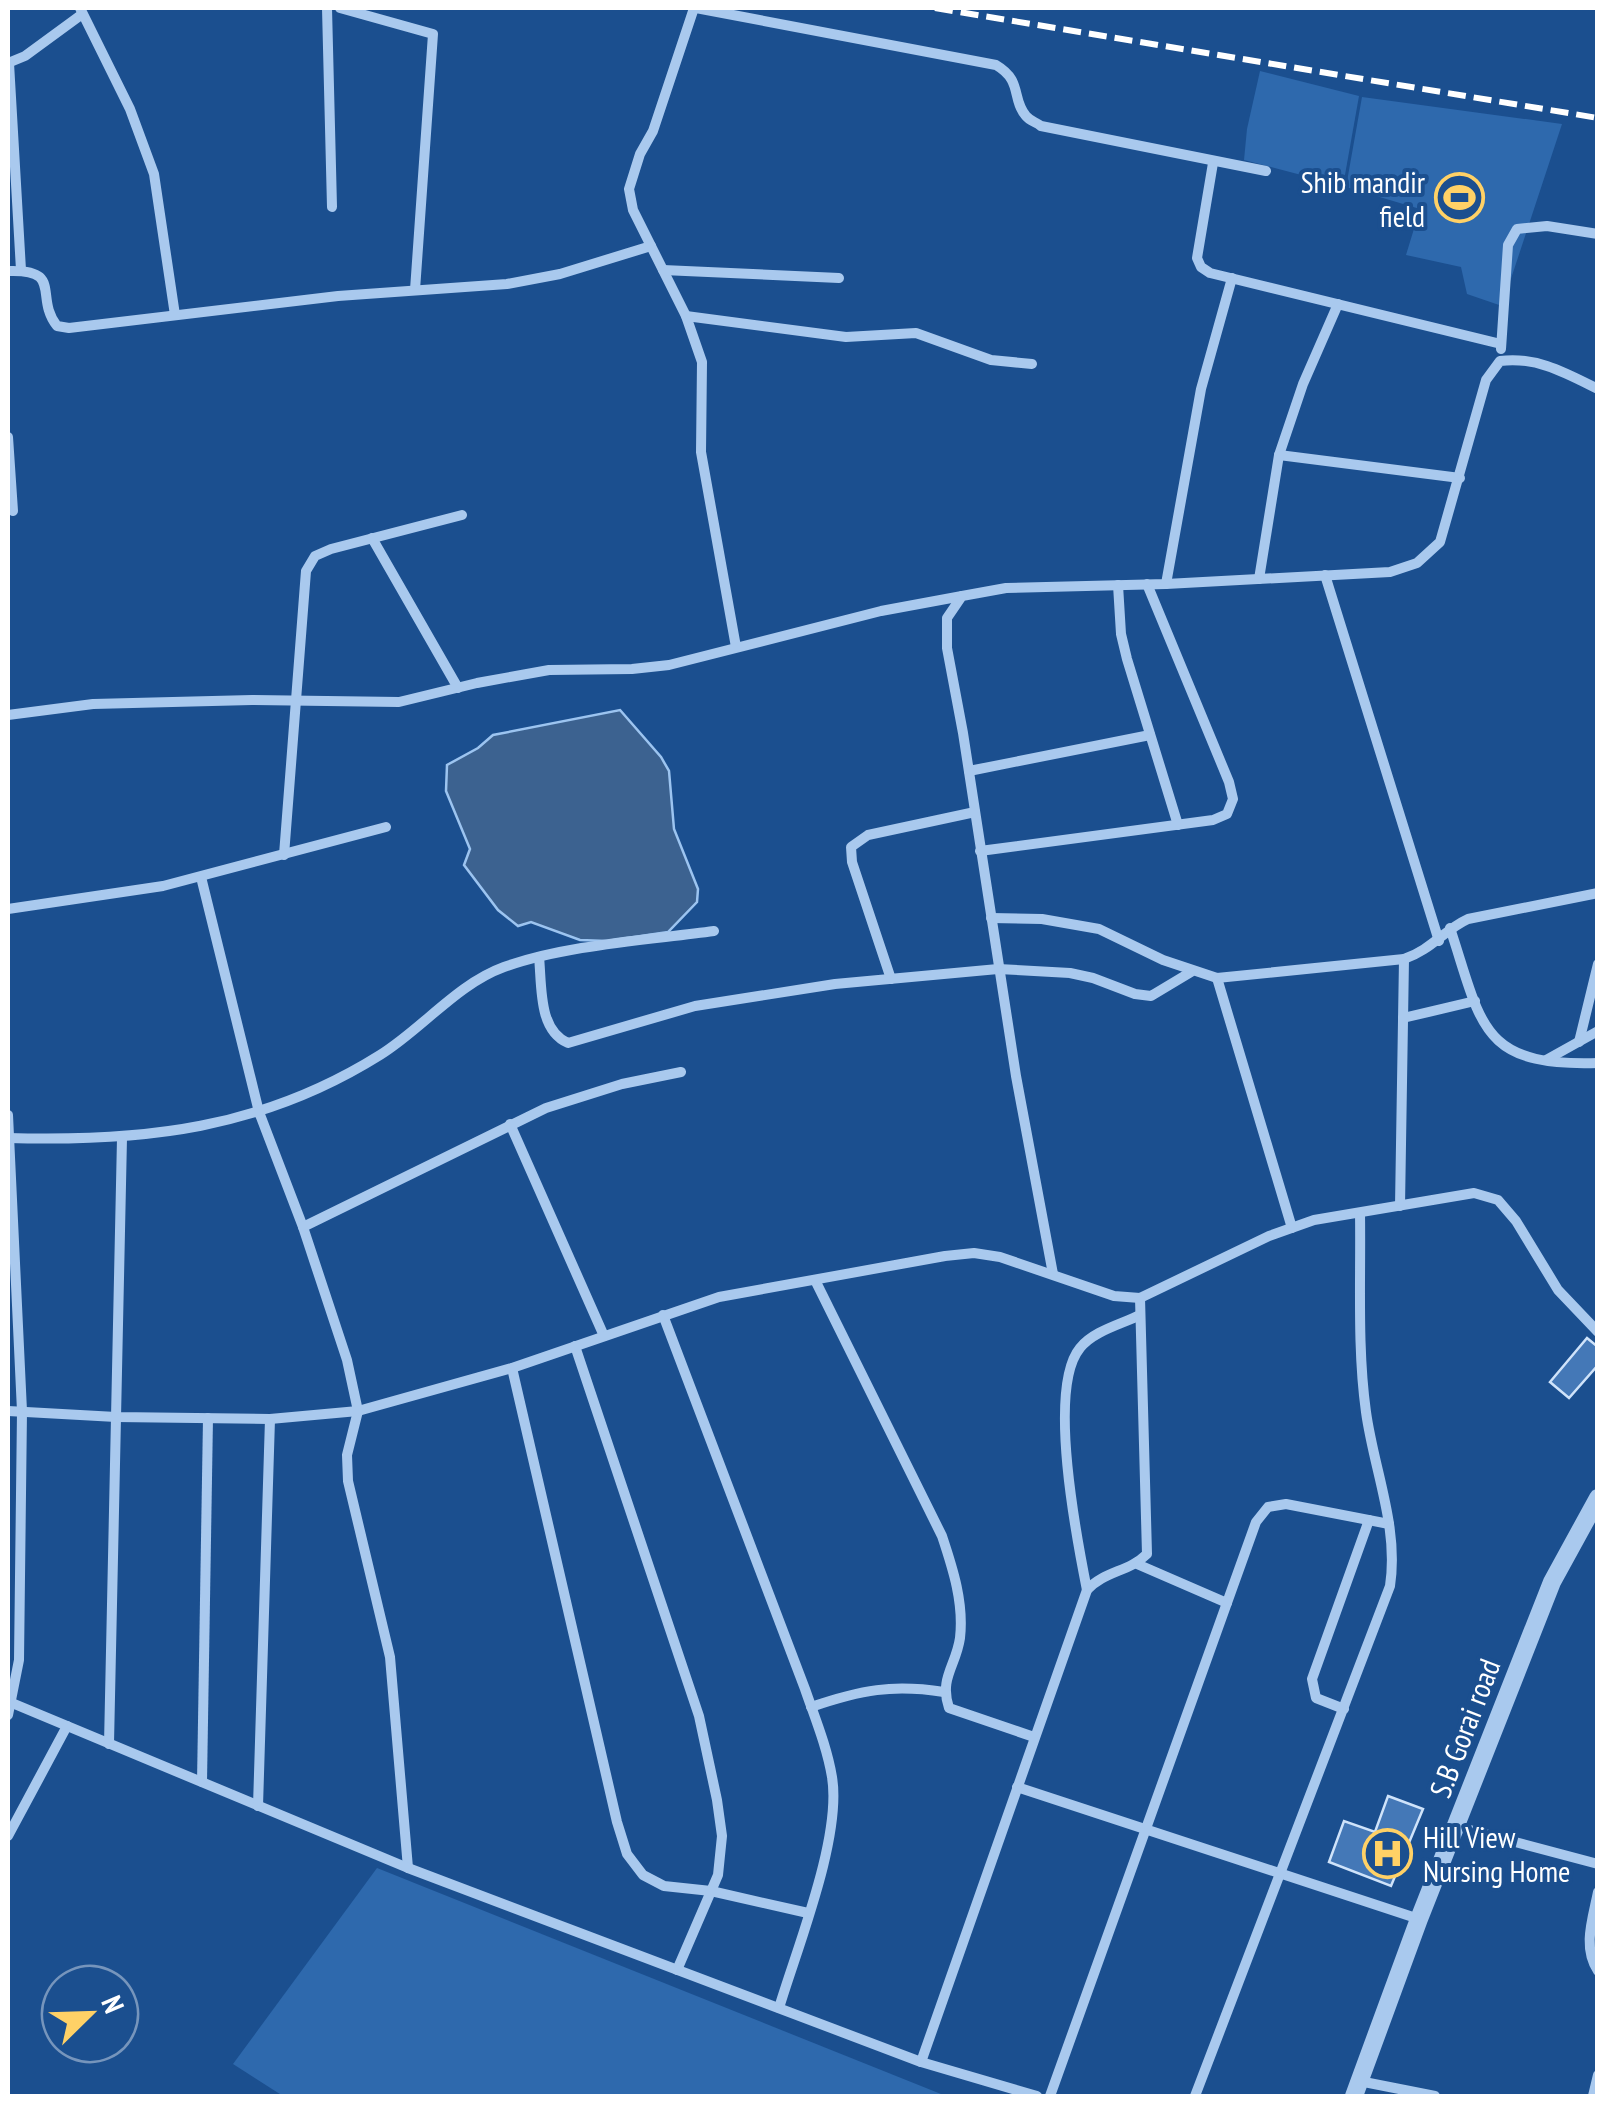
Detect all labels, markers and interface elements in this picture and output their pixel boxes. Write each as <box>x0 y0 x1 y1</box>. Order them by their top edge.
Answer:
place label: Shib mandir field <box>1301 162 1426 235</box>
sports icon: Shib mandir field <box>1434 172 1486 224</box>
street label: S.B Gorai road <box>1420 1653 1508 1803</box>
place label: Hill View Nursing Home <box>1423 1817 1570 1890</box>
hospital icon: Hill View Nursing Home <box>1362 1827 1414 1879</box>
north arrow <box>40 1964 140 2064</box>
text: N <box>93 1990 133 2018</box>

